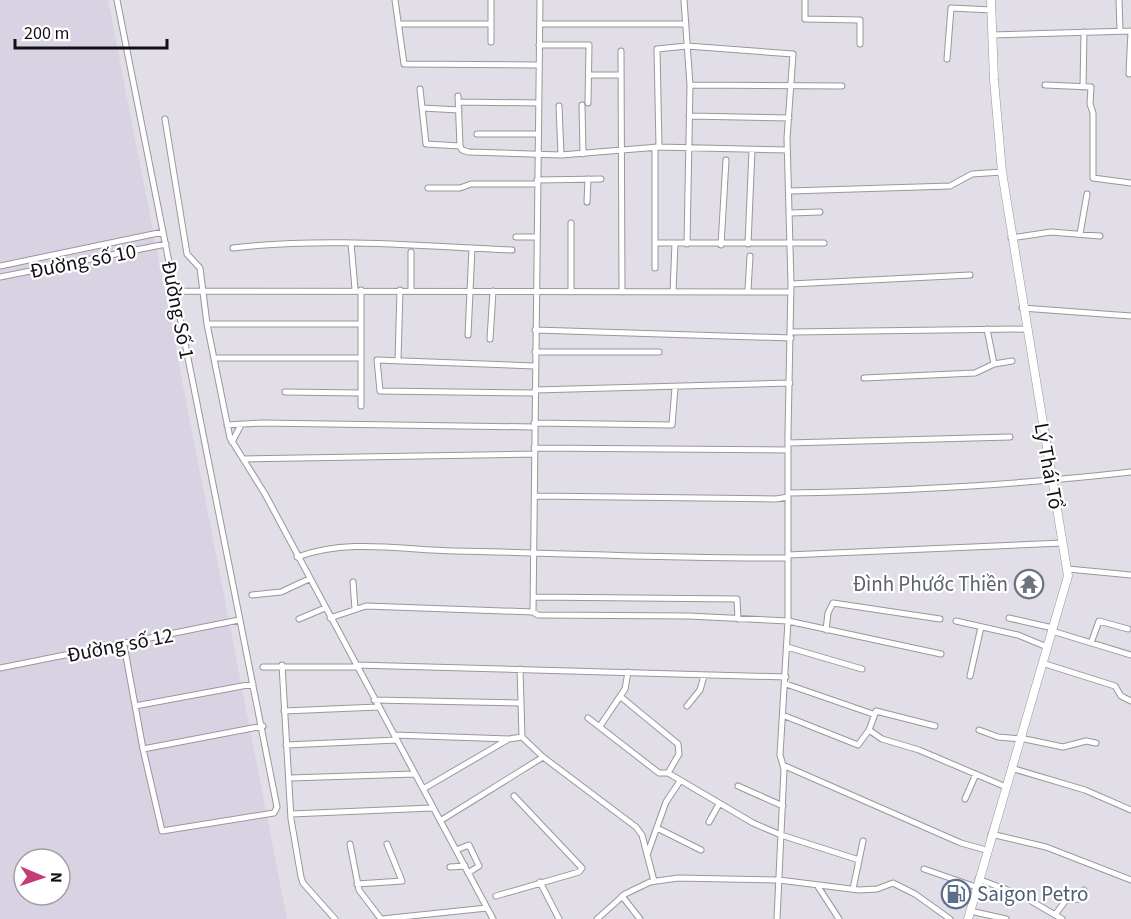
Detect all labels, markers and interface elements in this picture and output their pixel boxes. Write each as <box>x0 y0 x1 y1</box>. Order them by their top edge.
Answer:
scale bar <box>15 12 166 50</box>
text: 200 m <box>24 21 69 46</box>
street label: Đường số 10 <box>27 236 139 286</box>
street label: Đường Số 1 <box>154 258 202 362</box>
street label: Lý Thái Tổ <box>1027 420 1071 512</box>
temple icon: Đình Phước Thiền <box>1013 568 1045 600</box>
place label: Đình Phước Thiền <box>853 569 1008 599</box>
street label: Đường số 12 <box>64 620 176 670</box>
north arrow <box>12 847 72 907</box>
text: N <box>45 872 67 883</box>
fuel station icon: Saigon Petro <box>940 878 972 910</box>
place label: Saigon Petro <box>977 879 1088 909</box>

